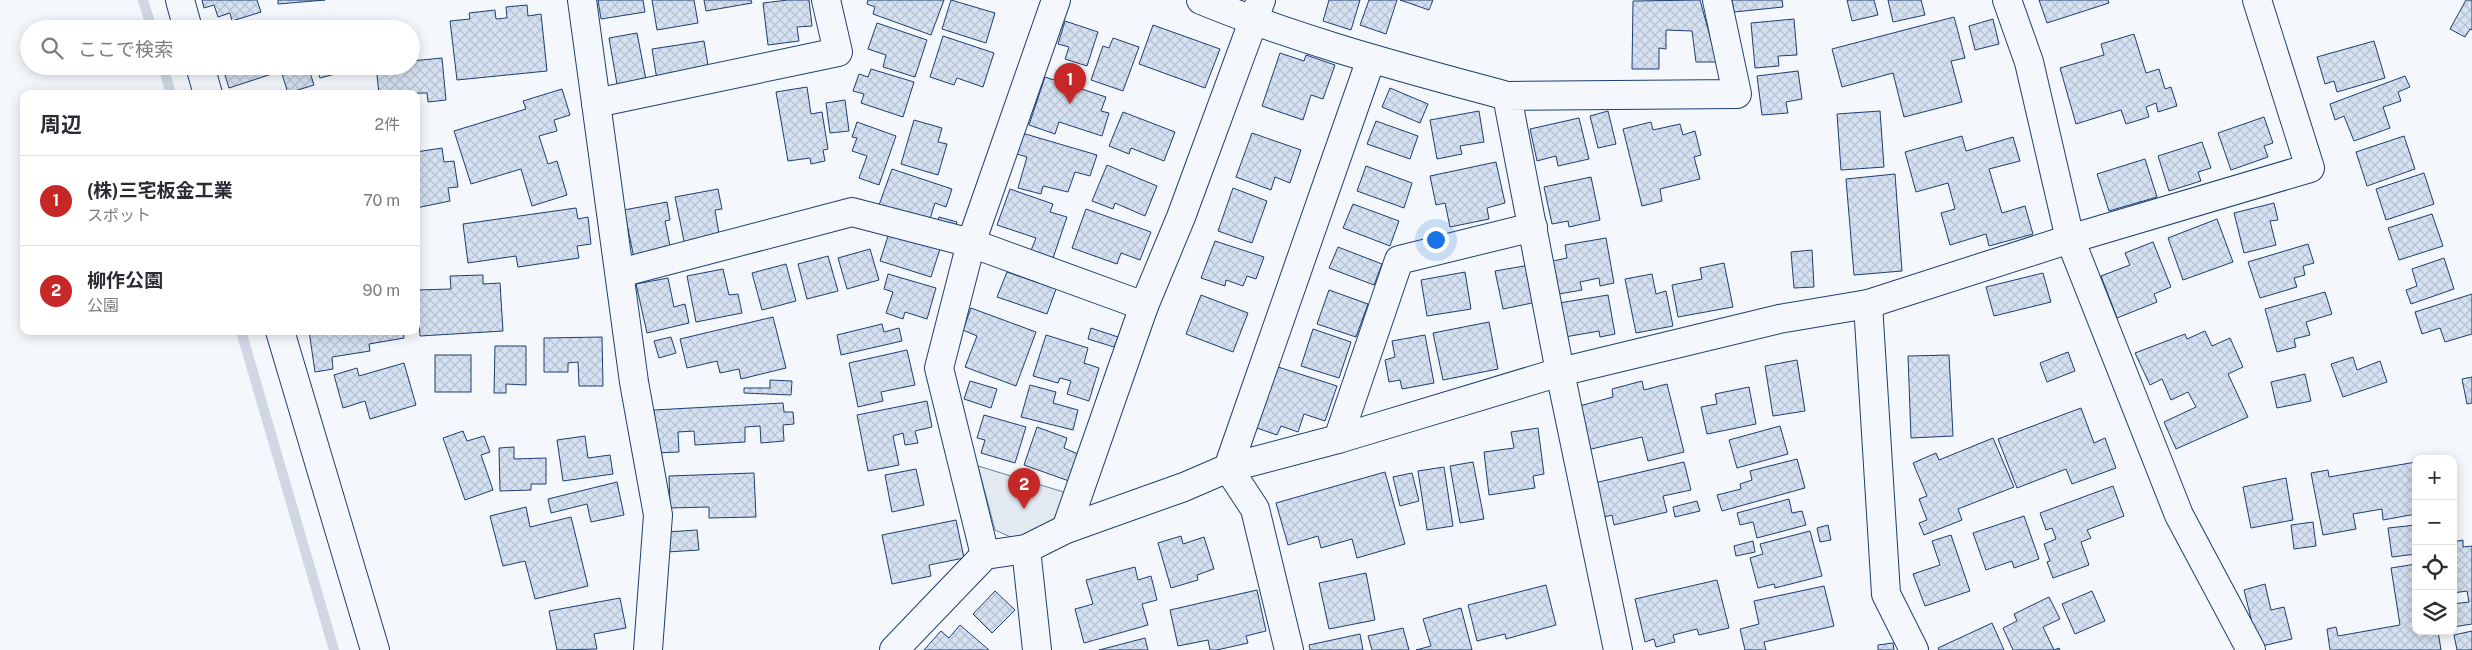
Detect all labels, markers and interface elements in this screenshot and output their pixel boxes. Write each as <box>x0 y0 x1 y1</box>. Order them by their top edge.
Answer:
search box <box>20 20 420 75</box>
icon: search <box>38 34 66 62</box>
text: ここで検索 <box>78 38 173 60</box>
pin: 1 <box>1054 63 1086 104</box>
text: 周辺 <box>40 112 82 137</box>
text: 2件 <box>374 115 400 134</box>
text: (株)三宅板金工業 <box>87 179 233 201</box>
text: 1 <box>53 191 59 210</box>
text: 70 m <box>363 191 400 210</box>
text: スポット <box>87 206 151 225</box>
your location <box>1423 227 1449 253</box>
text: 柳作公園 <box>87 269 163 291</box>
text: 2 <box>51 281 61 300</box>
text: 90 m <box>363 281 400 300</box>
text: 公園 <box>87 296 119 315</box>
map controls <box>2412 455 2457 635</box>
button: + <box>2412 455 2457 500</box>
pin: 2 <box>1008 468 1040 509</box>
button: − <box>2412 500 2457 545</box>
button: locate <box>2412 545 2457 590</box>
button: layers <box>2412 590 2457 635</box>

